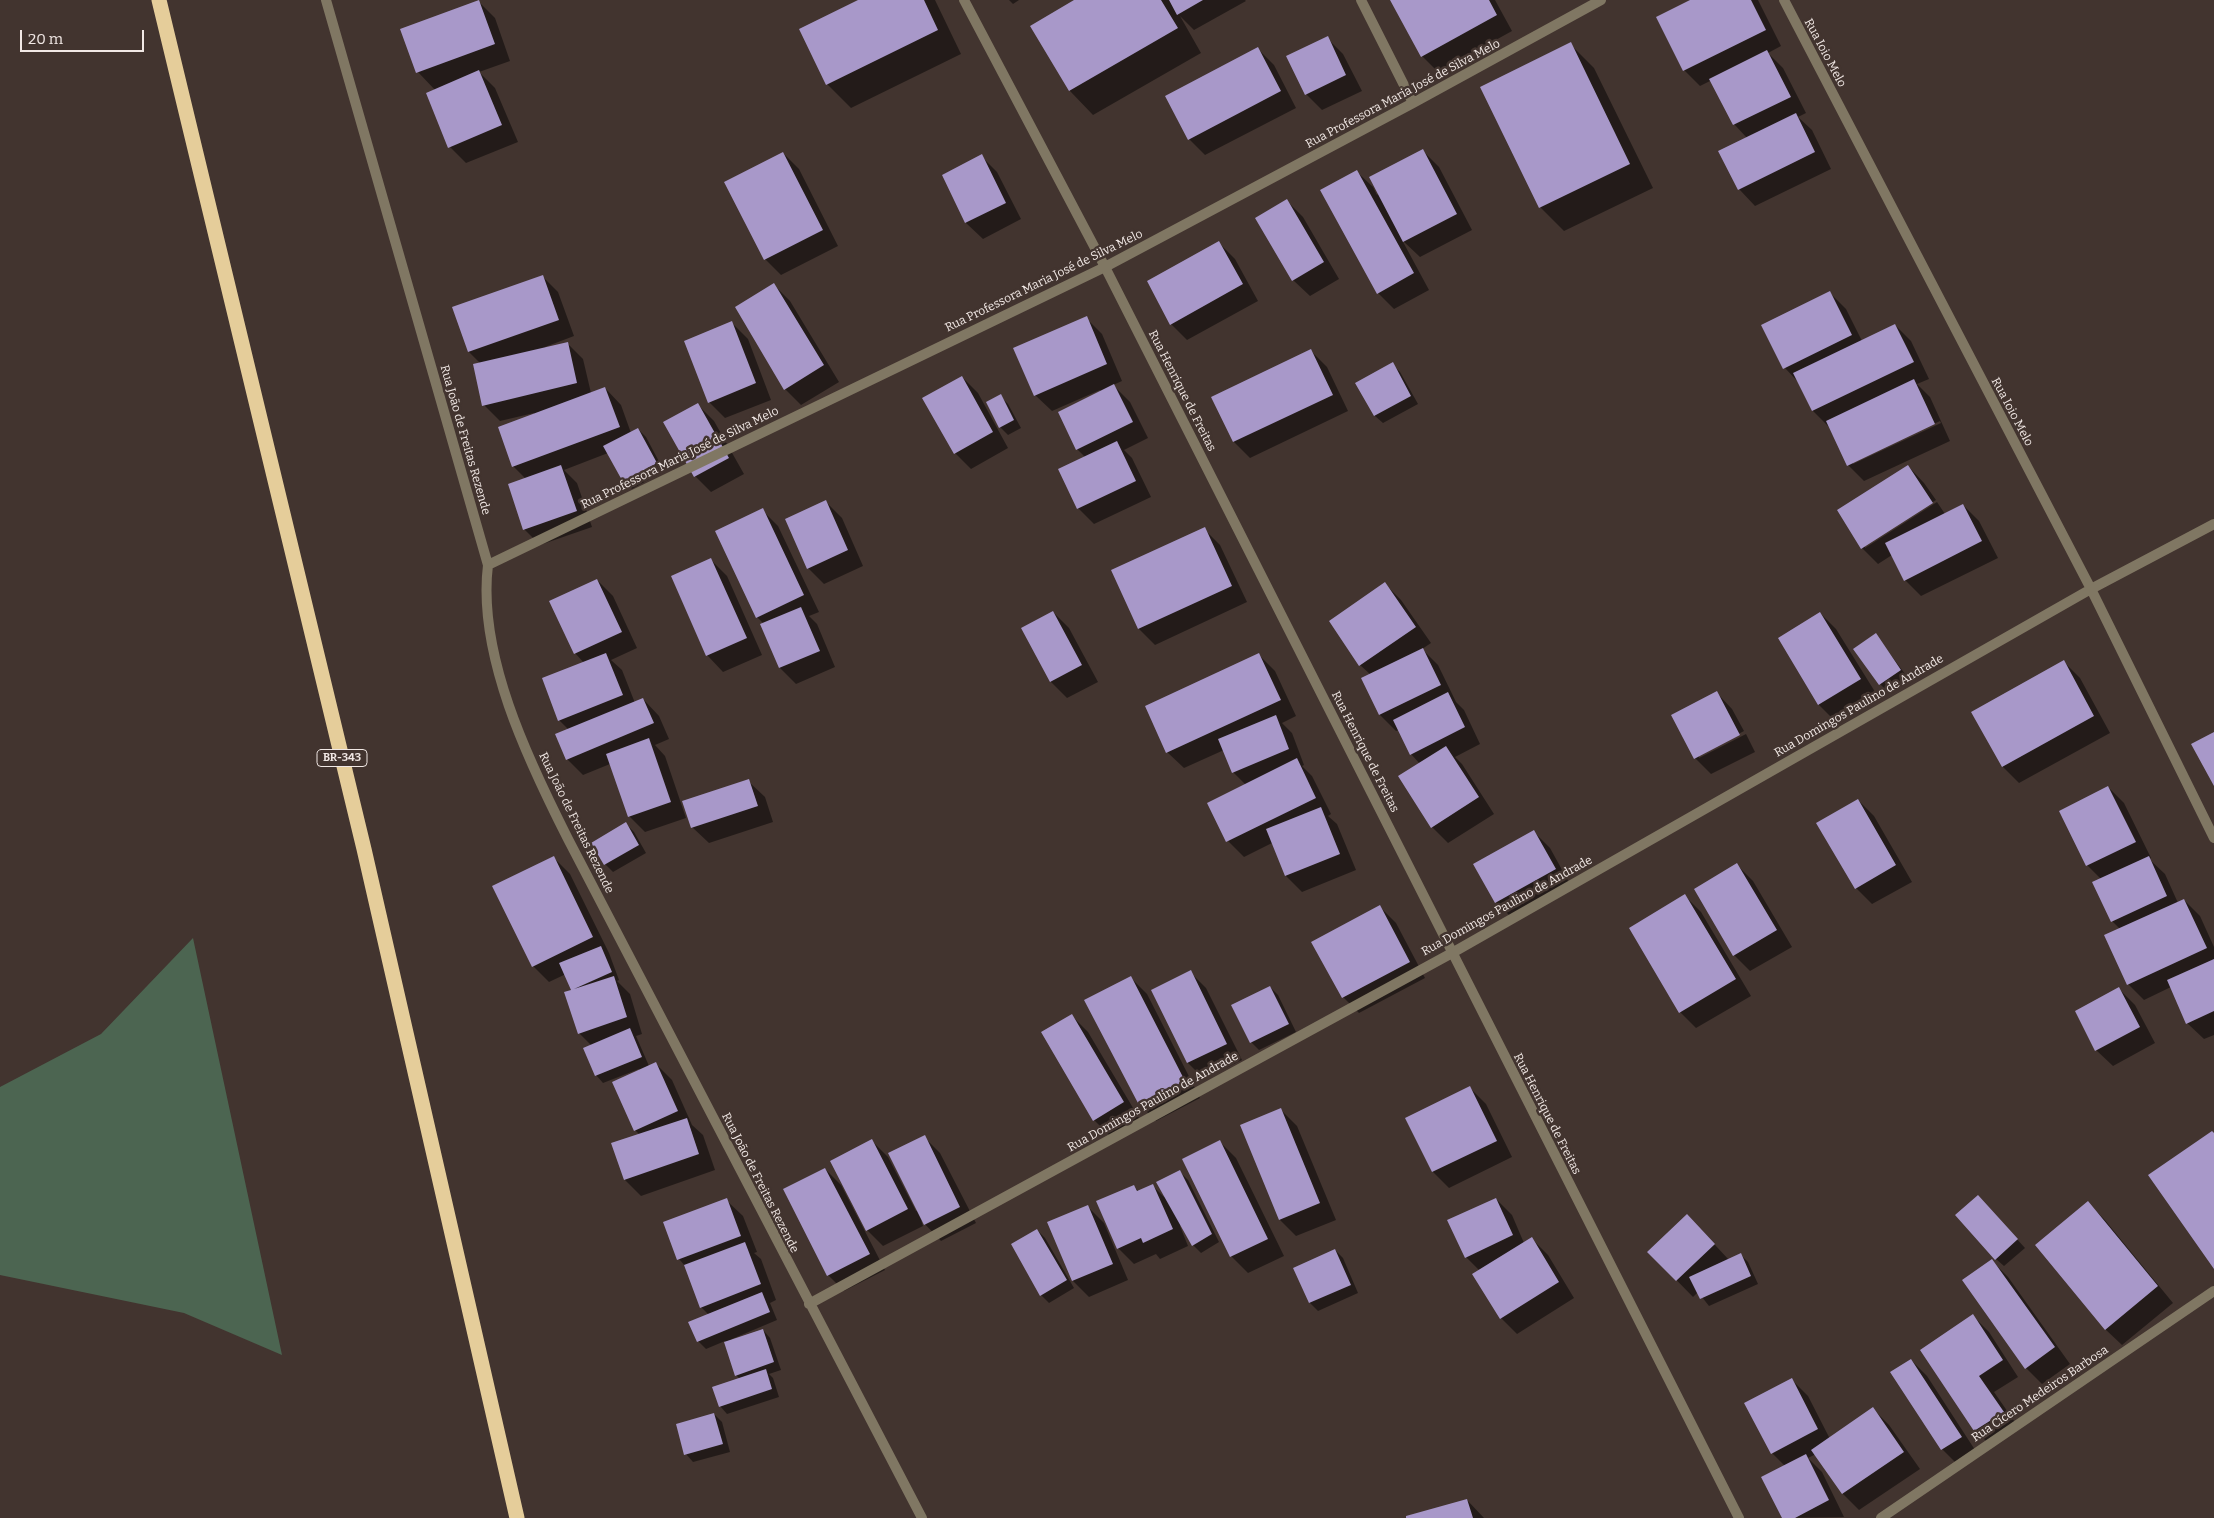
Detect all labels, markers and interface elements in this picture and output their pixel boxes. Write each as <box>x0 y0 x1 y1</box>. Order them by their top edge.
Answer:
street label: Rua Ioio Melo <box>1801 16 1849 90</box>
scale bar <box>22 20 146 52</box>
text: 20 m <box>28 30 63 48</box>
street label: Rua Professora Maria José de Silva Melo <box>1303 36 1503 152</box>
street label: Rua Professora Maria José de Silva Melo <box>943 227 1145 335</box>
street label: Rua Henrique de Freitas <box>1145 328 1219 454</box>
street label: Rua João de Freitas Rezende <box>437 363 493 517</box>
street label: Rua Ioio Melo <box>1988 375 2036 449</box>
street label: Rua Professora Maria José de Silva Melo <box>579 404 781 512</box>
street label: Rua Domingos Paulino de Andrade <box>1772 652 1946 760</box>
street label: Rua Henrique de Freitas <box>1328 689 1402 815</box>
road number: BR-343 <box>317 750 367 766</box>
street label: Rua João de Freitas Rezende <box>536 750 616 896</box>
street label: Rua Domingos Paulino de Andrade <box>1419 853 1595 959</box>
street label: Rua Domingos Paulino de Andrade <box>1065 1049 1241 1155</box>
street label: Rua Henrique de Freitas <box>1510 1051 1584 1177</box>
street label: Rua João de Freitas Rezende <box>718 1111 802 1255</box>
street label: Rua Cícero Medeiros Barbosa <box>1969 1343 2111 1445</box>

